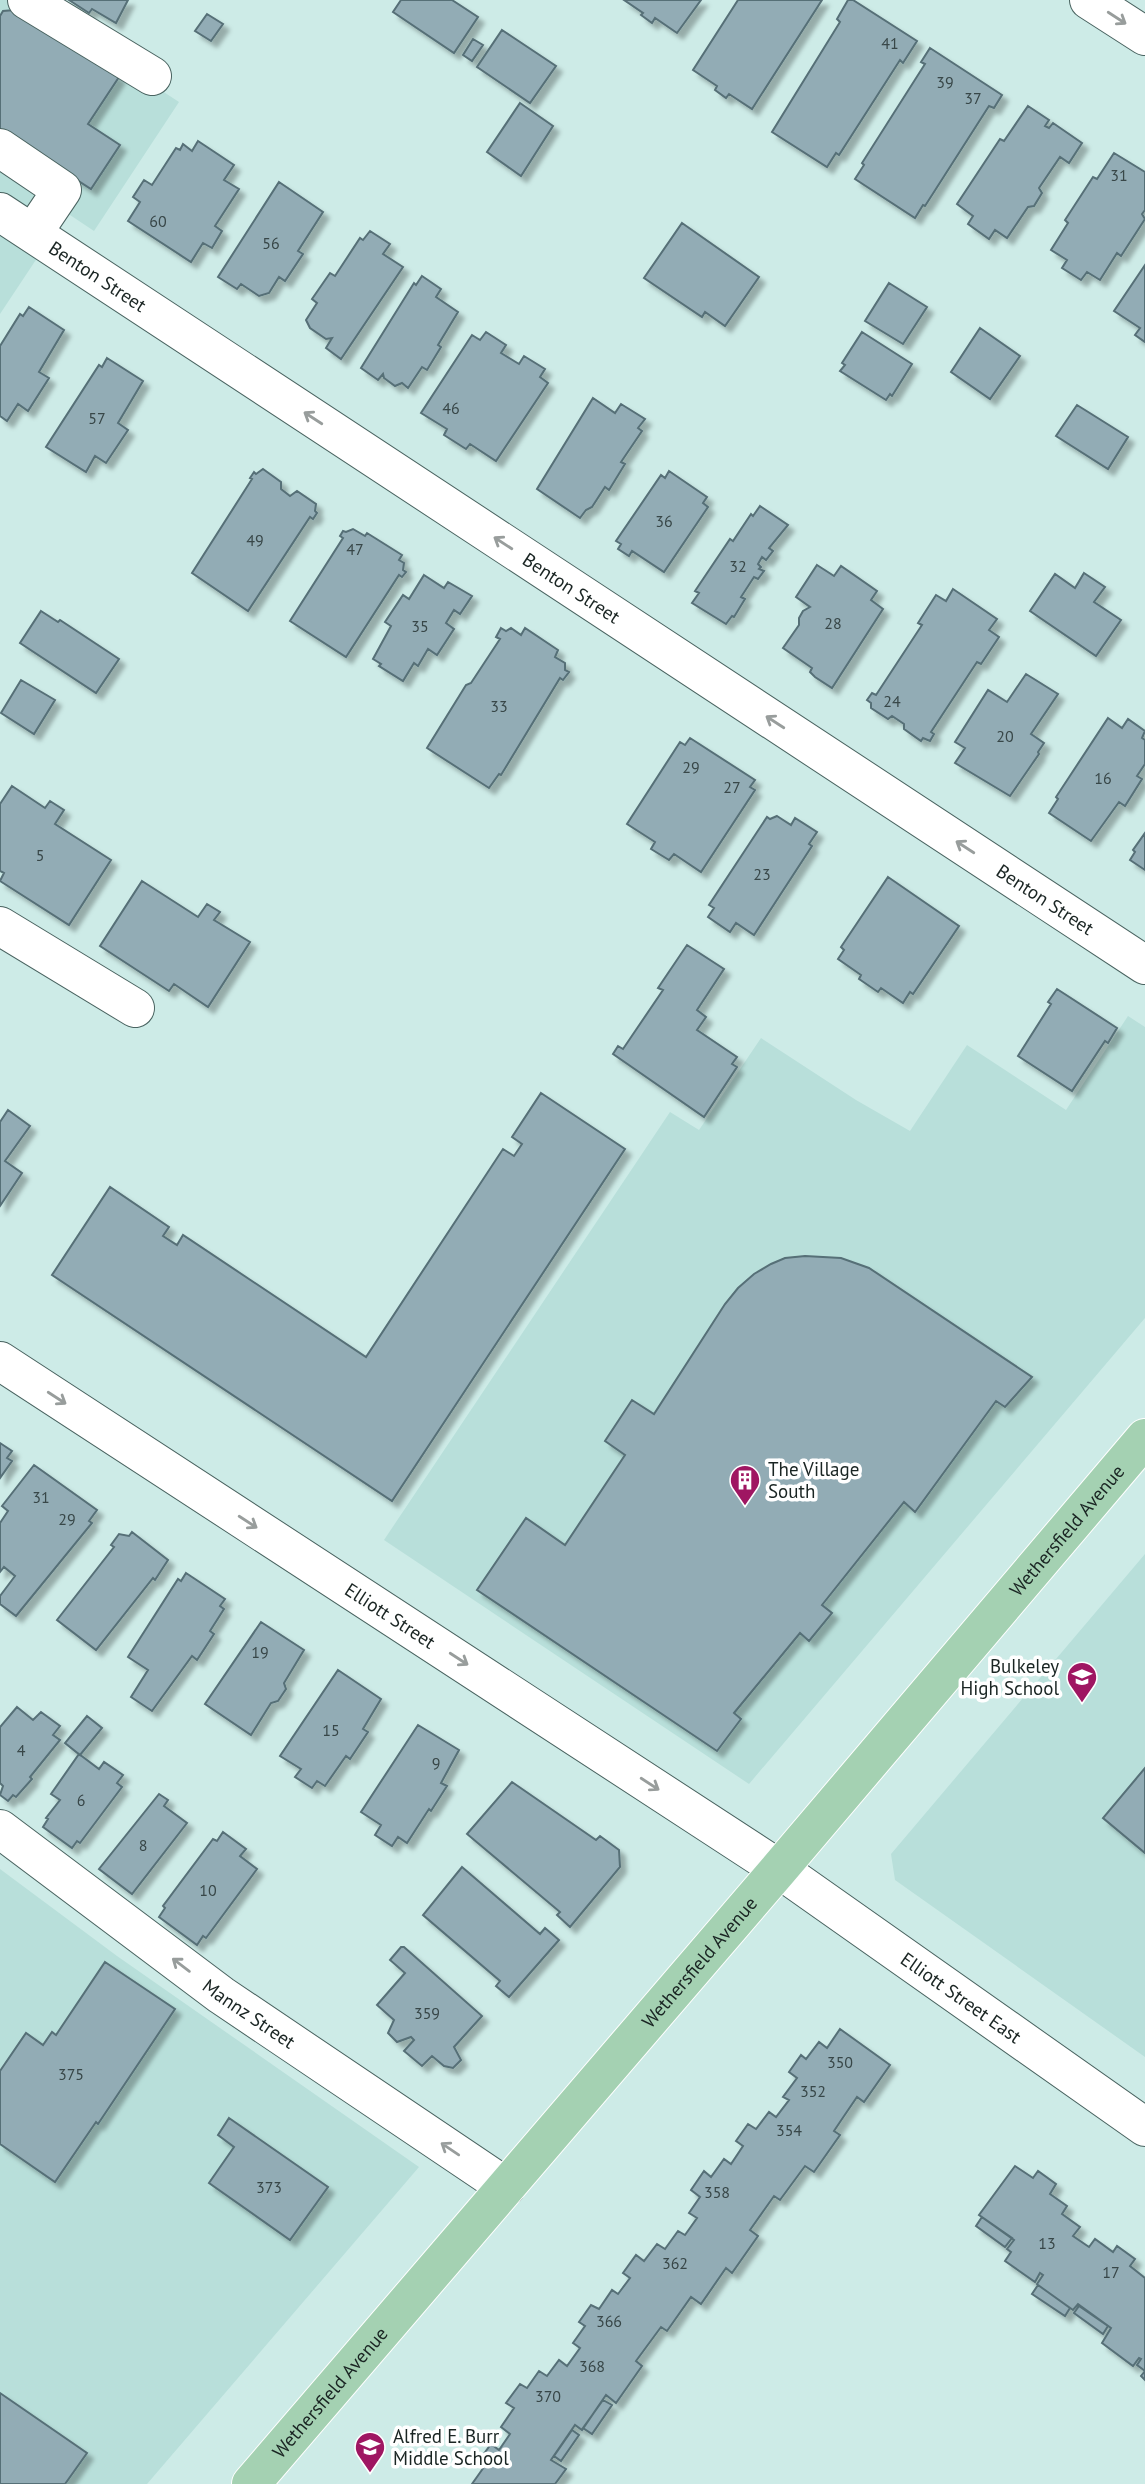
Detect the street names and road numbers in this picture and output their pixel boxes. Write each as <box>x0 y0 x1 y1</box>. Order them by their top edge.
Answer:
street label: Benton Street <box>45 236 151 317</box>
street label: Benton Street <box>518 547 625 629</box>
street label: Benton Street <box>992 859 1099 940</box>
street label: Wethersfield Avenue <box>1004 1460 1129 1601</box>
street label: Elliott Street <box>341 1577 441 1654</box>
street label: Wethersfield Avenue <box>636 1892 762 2032</box>
street label: Elliott Street East <box>896 1947 1027 2049</box>
street label: Mannz Street <box>198 1973 300 2054</box>
street label: Wethersfield Avenue <box>267 2322 393 2463</box>

